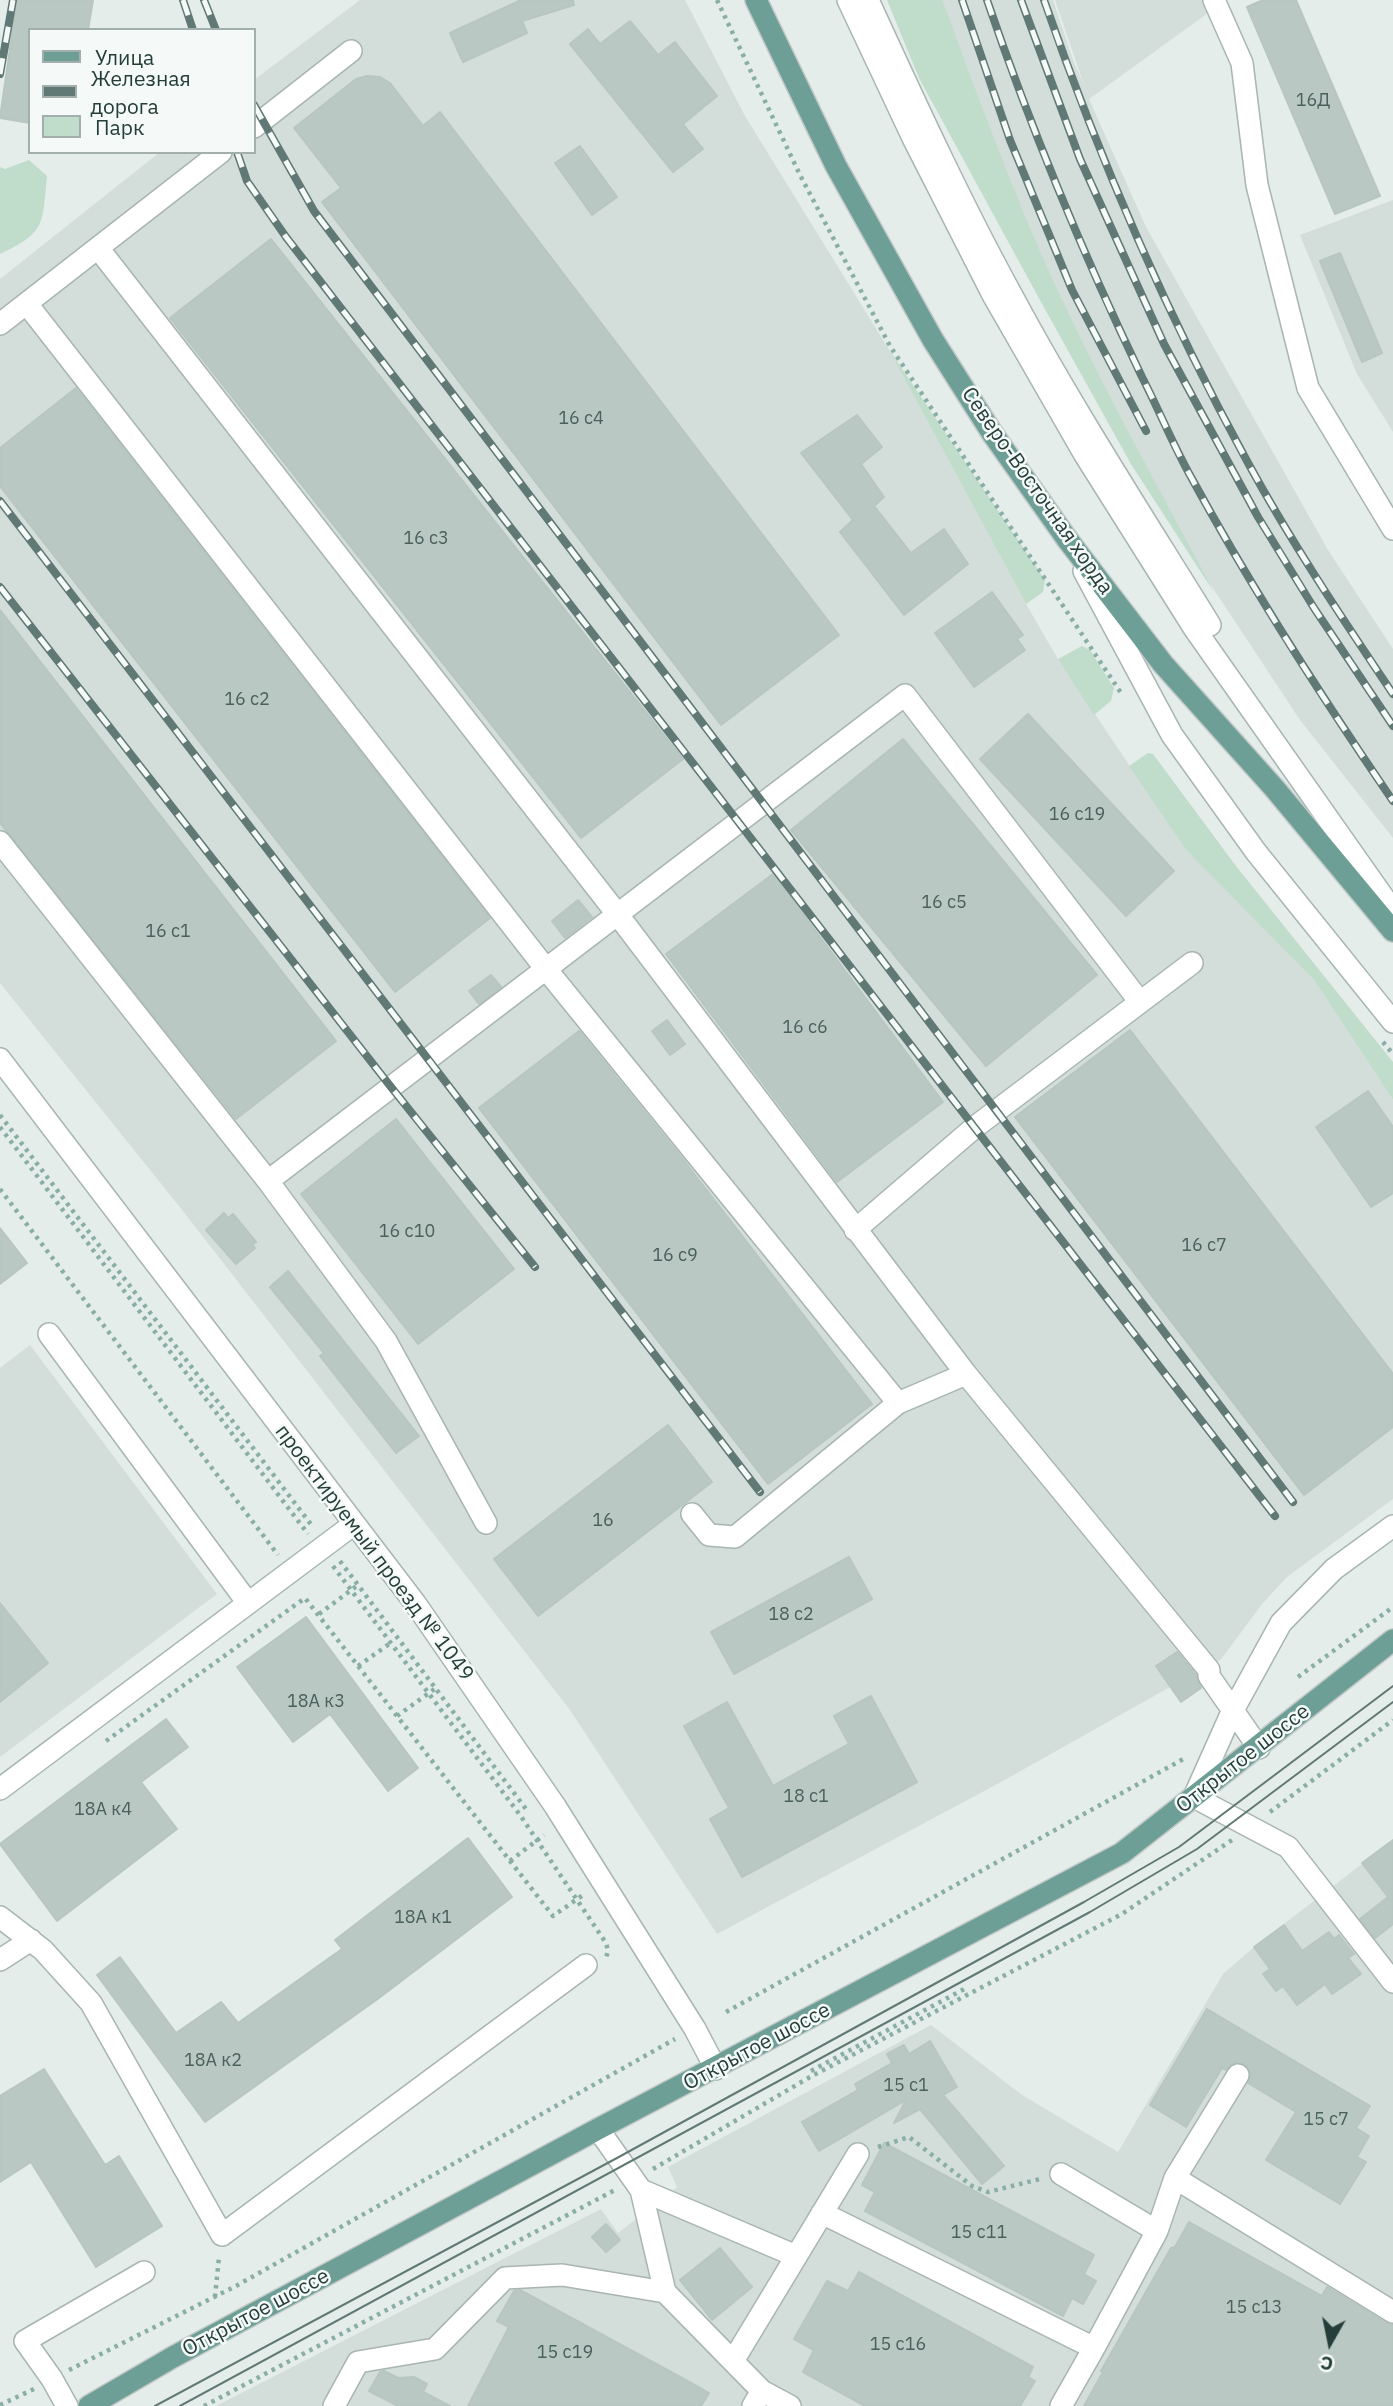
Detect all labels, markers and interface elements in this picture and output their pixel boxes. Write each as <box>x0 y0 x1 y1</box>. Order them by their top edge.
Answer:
legend <box>28 28 256 154</box>
text: Улица <box>95 43 154 71</box>
text: Железная дорога <box>91 64 191 120</box>
house number: 16Д <box>1296 90 1330 112</box>
text: Парк <box>95 113 145 141</box>
street label: Северо-Восточная хорда <box>956 383 1118 599</box>
house number: 16 с4 <box>558 408 604 430</box>
house number: 16 с3 <box>403 528 449 550</box>
house number: 16 с2 <box>224 689 270 711</box>
house number: 16 с19 <box>1049 804 1105 826</box>
house number: 16 с5 <box>921 892 967 914</box>
house number: 16 с1 <box>145 921 191 943</box>
house number: 16 с6 <box>782 1017 828 1039</box>
house number: 16 с10 <box>379 1221 435 1243</box>
house number: 16 с7 <box>1181 1235 1227 1257</box>
house number: 16 с9 <box>652 1245 698 1267</box>
street label: проектируемый проезд № 1049 <box>269 1420 479 1686</box>
house number: 16 <box>592 1510 614 1532</box>
house number: 18 c2 <box>768 1604 814 1626</box>
house number: 18А к3 <box>287 1691 345 1713</box>
street label: Открытое шоссе <box>1171 1699 1315 1819</box>
house number: 18 c1 <box>783 1786 829 1808</box>
house number: 18А к4 <box>74 1799 132 1821</box>
house number: 18А к1 <box>394 1907 452 1929</box>
street label: Открытое шоссе <box>679 1998 835 2096</box>
house number: 18А к2 <box>184 2050 242 2072</box>
house number: 15 с1 <box>883 2075 929 2097</box>
house number: 15 с7 <box>1303 2109 1349 2131</box>
house number: 15 с11 <box>951 2222 1007 2244</box>
street label: Открытое шоссе <box>178 2264 334 2362</box>
house number: 15 с13 <box>1226 2297 1282 2319</box>
north arrow <box>1295 2308 1365 2378</box>
house number: 15 с16 <box>870 2334 926 2356</box>
house number: 15 с19 <box>537 2342 593 2364</box>
text: С <box>1319 2351 1335 2377</box>

